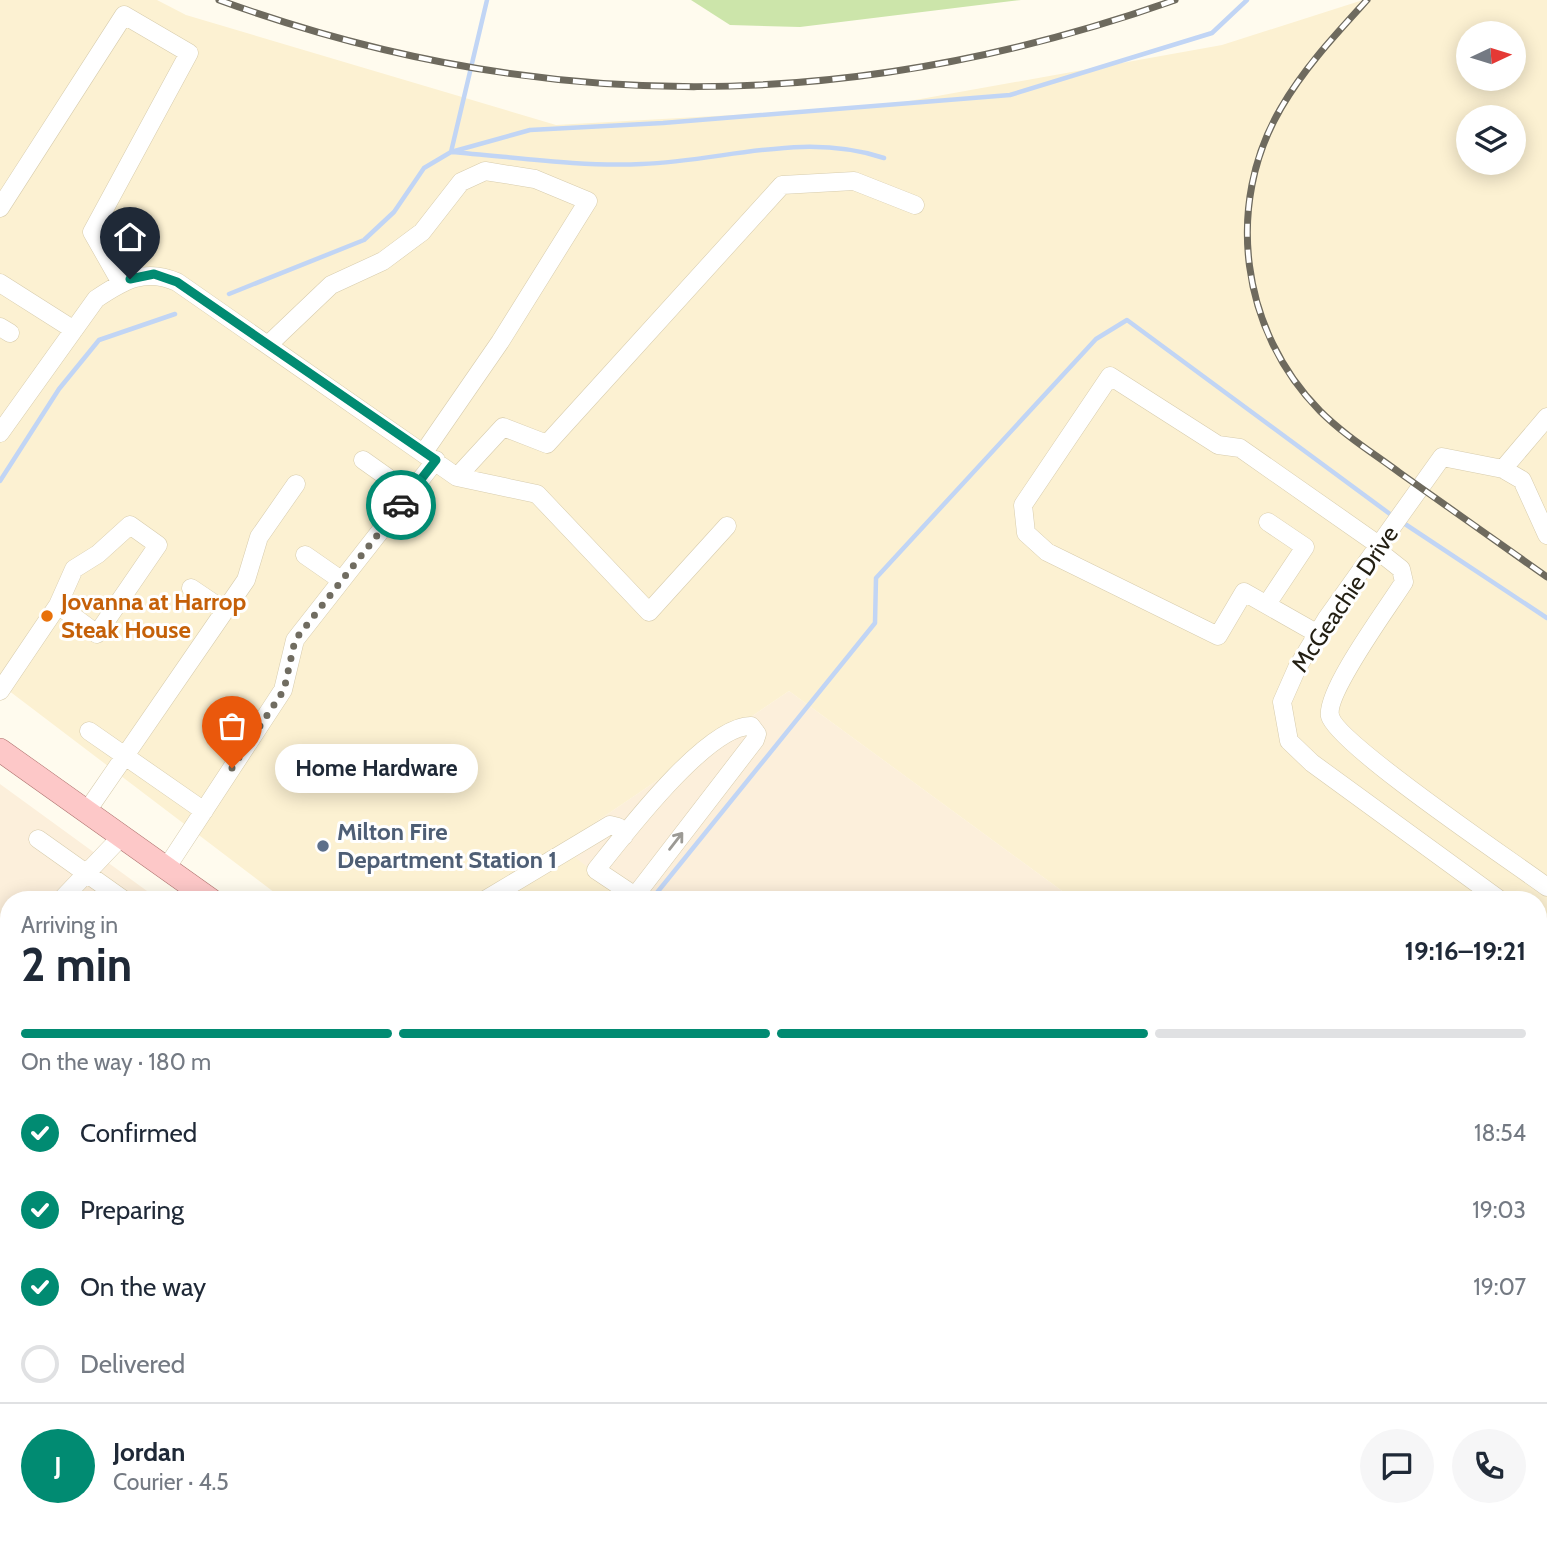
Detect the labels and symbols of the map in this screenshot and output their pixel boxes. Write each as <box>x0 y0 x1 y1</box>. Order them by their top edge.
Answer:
north arrow <box>1456 21 1526 91</box>
pin <box>100 207 160 279</box>
courier <box>366 470 436 540</box>
street label: McGeachie Drive <box>1285 520 1404 677</box>
place label: Jovanna at Harrop Steak House <box>60 587 246 644</box>
marker: Jovanna at Harrop Steak House <box>39 608 55 624</box>
pin <box>202 696 262 768</box>
callout: Home Hardware <box>274 744 477 792</box>
place label: Milton Fire Department Station 1 <box>337 817 557 874</box>
one-way arrow <box>668 832 683 851</box>
marker: Milton Fire Department Station 1 <box>315 838 331 854</box>

